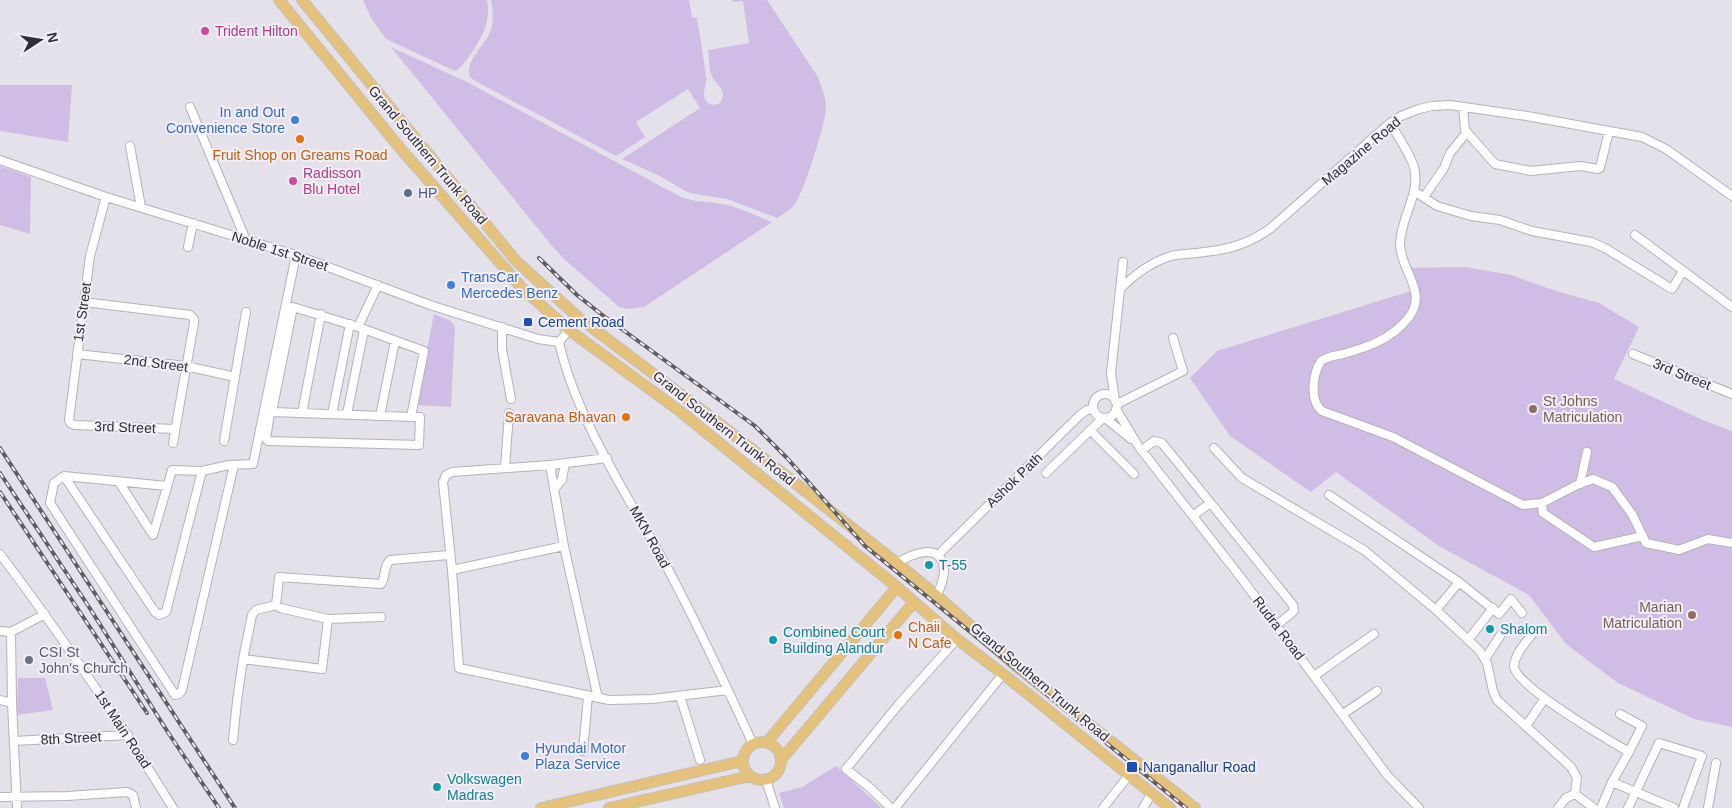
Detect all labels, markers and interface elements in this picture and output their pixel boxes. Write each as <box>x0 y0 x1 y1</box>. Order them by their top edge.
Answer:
north arrow <box>15 15 65 65</box>
place label: Trident Hilton <box>215 23 298 39</box>
marker: Trident Hilton <box>199 25 211 37</box>
text: N <box>44 31 62 44</box>
street label: Grand Southern Trunk Road <box>365 82 491 228</box>
place label: In and Out Convenience Store <box>166 104 285 136</box>
street label: Magazine Road <box>1318 113 1404 189</box>
marker: In and Out Convenience Store <box>289 114 301 126</box>
marker: Fruit Shop on Greams Road <box>294 133 306 145</box>
place label: Fruit Shop on Greams Road <box>212 147 388 163</box>
place label: Radisson Blu Hotel <box>303 165 361 197</box>
marker: Radisson Blu Hotel <box>287 175 299 187</box>
place label: HP <box>418 185 437 201</box>
marker: HP <box>402 187 414 199</box>
street label: Noble 1st Street <box>230 228 330 274</box>
place label: TransCar Mercedes Benz <box>461 269 558 301</box>
marker: TransCar Mercedes Benz <box>445 279 457 291</box>
street label: 1st Street <box>70 281 94 343</box>
place label: Cement Road <box>538 314 624 330</box>
marker: Cement Road <box>522 316 534 328</box>
street label: 2nd Street <box>123 351 189 375</box>
street label: 3rd Street <box>1650 355 1714 393</box>
street label: Grand Southern Trunk Road <box>650 368 798 488</box>
place label: St Johns Matriculation <box>1543 393 1622 425</box>
marker: St Johns Matriculation <box>1527 403 1539 415</box>
place label: Saravana Bhavan <box>505 409 616 425</box>
marker: Saravana Bhavan <box>620 411 632 423</box>
street label: 3rd Street <box>94 418 156 436</box>
street label: Ashok Path <box>983 449 1045 511</box>
street label: MKN Road <box>626 503 674 571</box>
place label: T-55 <box>939 557 967 573</box>
marker: T-55 <box>923 559 935 571</box>
street label: Rudra Road <box>1250 593 1308 663</box>
place label: Marian Matriculation <box>1603 599 1682 631</box>
marker: Marian Matriculation <box>1686 609 1698 621</box>
place label: Chaii N Cafe <box>908 619 952 651</box>
street label: Grand Southern Trunk Road <box>967 619 1113 745</box>
place label: Shalom <box>1500 621 1547 637</box>
marker: Shalom <box>1484 623 1496 635</box>
place label: Combined Court Building Alandur <box>783 624 885 656</box>
marker: Chaii N Cafe <box>892 629 904 641</box>
marker: Combined Court Building Alandur <box>767 634 779 646</box>
place label: CSI St John's Church <box>39 644 128 676</box>
marker: CSI St John's Church <box>23 654 35 666</box>
street label: 1st Main Road <box>92 687 154 771</box>
street label: 8th Street <box>40 728 102 748</box>
place label: Hyundai Motor Plaza Service <box>535 740 626 772</box>
marker: Hyundai Motor Plaza Service <box>519 750 531 762</box>
place label: Nanganallur Road <box>1143 759 1256 775</box>
marker: Nanganallur Road <box>1125 760 1139 774</box>
place label: Volkswagen Madras <box>447 771 522 803</box>
marker: Volkswagen Madras <box>431 781 443 793</box>

